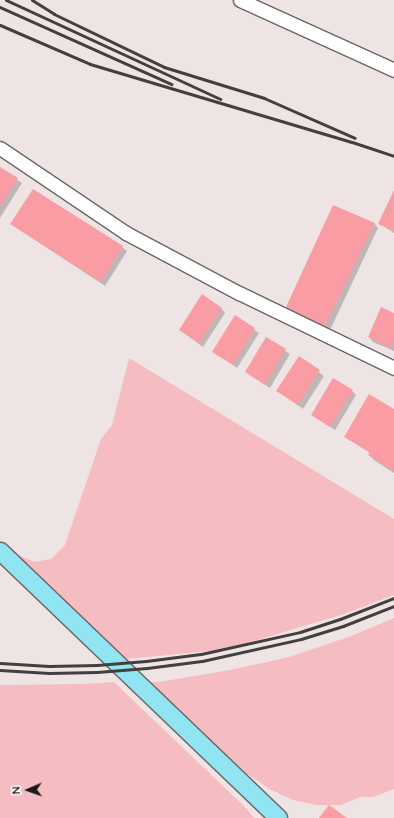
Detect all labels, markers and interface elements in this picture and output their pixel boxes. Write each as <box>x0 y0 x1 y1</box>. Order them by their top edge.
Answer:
north arrow <box>8 770 48 810</box>
text: N <box>9 786 23 795</box>

